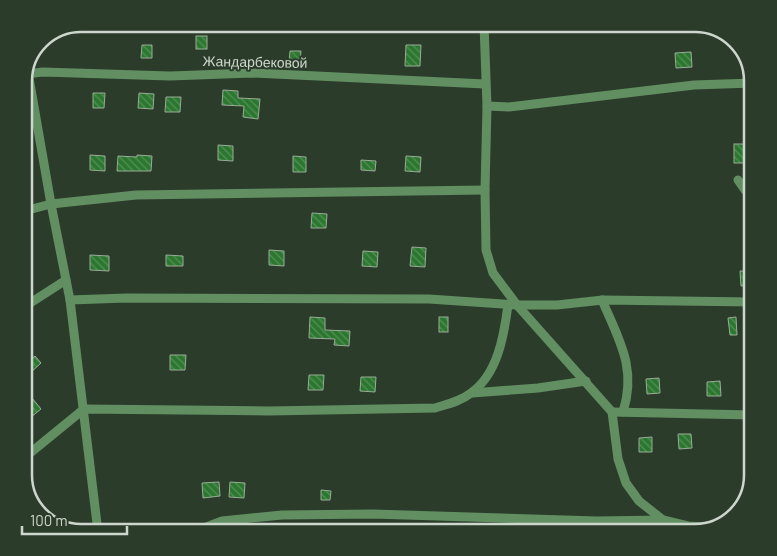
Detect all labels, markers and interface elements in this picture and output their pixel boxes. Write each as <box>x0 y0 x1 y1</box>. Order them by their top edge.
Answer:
street label: Жандарбековой <box>202 52 308 71</box>
scale bar <box>22 504 128 536</box>
text: 100 m <box>30 511 68 529</box>

